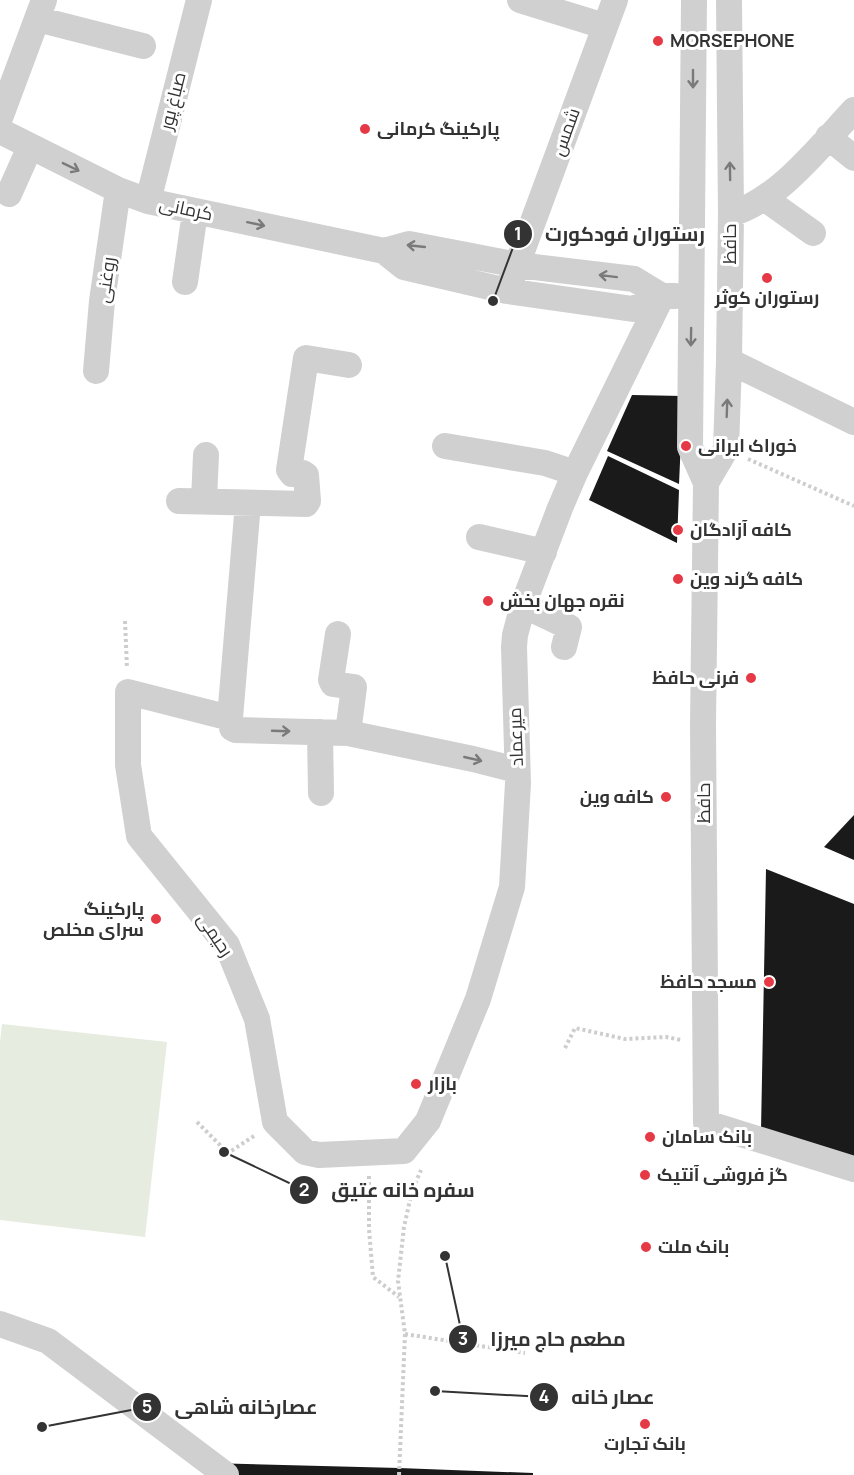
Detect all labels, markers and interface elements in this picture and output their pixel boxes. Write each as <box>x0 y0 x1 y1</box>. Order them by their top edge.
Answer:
place label: MORSEPHONE <box>670 28 795 52</box>
marker: MORSEPHONE <box>651 34 665 48</box>
street label: صباغ پور <box>153 69 192 133</box>
one-way arrow <box>687 69 699 89</box>
street label: شمس <box>545 104 585 159</box>
place label: پارکینگ کرمانی <box>377 116 500 141</box>
marker: پارکینگ کرمانی <box>358 122 372 136</box>
one-way arrow <box>61 161 79 173</box>
one-way arrow <box>724 162 736 182</box>
street label: کرمانی <box>157 191 215 225</box>
callout: رستوران فودکورت <box>503 215 717 253</box>
one-way arrow <box>246 219 265 231</box>
text: رستوران فودکورت <box>545 220 705 247</box>
text: 1 <box>514 221 522 245</box>
street label: حافظ <box>717 224 741 264</box>
one-way arrow <box>407 240 426 251</box>
street label: روغنی <box>90 255 120 305</box>
one-way arrow <box>599 270 619 281</box>
marker: رستوران کوثر <box>760 271 774 285</box>
place label: رستوران کوثر <box>714 285 819 309</box>
one-way arrow <box>685 327 697 347</box>
one-way arrow <box>722 399 733 419</box>
place label: خوراک ایرانی <box>698 433 797 457</box>
marker: خوراک ایرانی <box>679 439 693 453</box>
place label: کافه آزادگان <box>690 517 792 541</box>
marker: کافه آزادگان <box>671 523 685 537</box>
place label: کافه گرند وین <box>690 566 803 590</box>
marker: کافه گرند وین <box>671 572 685 586</box>
place label: نقره جهان بخش <box>500 588 625 612</box>
marker: نقره جهان بخش <box>481 594 495 608</box>
place label: فرنی حافظ <box>652 665 739 689</box>
marker: فرنی حافظ <box>744 671 758 685</box>
street label: میرعماد <box>502 707 528 767</box>
one-way arrow <box>270 726 290 737</box>
one-way arrow <box>463 753 482 765</box>
street label: حافظ <box>691 783 715 823</box>
place label: کافه وین <box>580 784 654 808</box>
marker: کافه وین <box>659 790 673 804</box>
place label: پارکینگ سرای مخلص <box>43 896 144 941</box>
street label: رحیمی <box>192 908 239 961</box>
marker: پارکینگ سرای مخلص <box>149 912 163 926</box>
place label: مسجد حافظ <box>660 969 757 993</box>
marker: مسجد حافظ <box>762 975 776 989</box>
place label: بازار <box>427 1071 457 1095</box>
marker: بازار <box>409 1077 423 1091</box>
place label: بانک سامان <box>662 1124 752 1148</box>
marker: بانک سامان <box>643 1130 657 1144</box>
place label: گز فروشی آنتیک <box>657 1162 788 1186</box>
marker: گز فروشی آنتیک <box>638 1168 652 1182</box>
callout: سفره خانه عتیق <box>289 1171 486 1209</box>
text: سفره خانه عتیق <box>331 1176 475 1203</box>
text: 2 <box>299 1177 309 1201</box>
place label: بانک ملت <box>658 1234 729 1258</box>
marker: بانک ملت <box>639 1240 653 1254</box>
callout: مطعم حاج ميرزا <box>448 1320 637 1358</box>
text: مطعم حاج ميرزا <box>490 1325 626 1353</box>
text: 3 <box>458 1326 468 1350</box>
callout: عصار خانه <box>529 1378 666 1416</box>
text: عصار خانه <box>571 1383 655 1410</box>
text: 4 <box>539 1384 550 1408</box>
callout: عصارخانه شاهی <box>132 1388 329 1426</box>
text: عصارخانه شاهی <box>175 1393 318 1420</box>
text: 5 <box>142 1394 152 1418</box>
marker: بانک تجارت <box>638 1417 652 1431</box>
place label: بانک تجارت <box>604 1431 686 1455</box>

